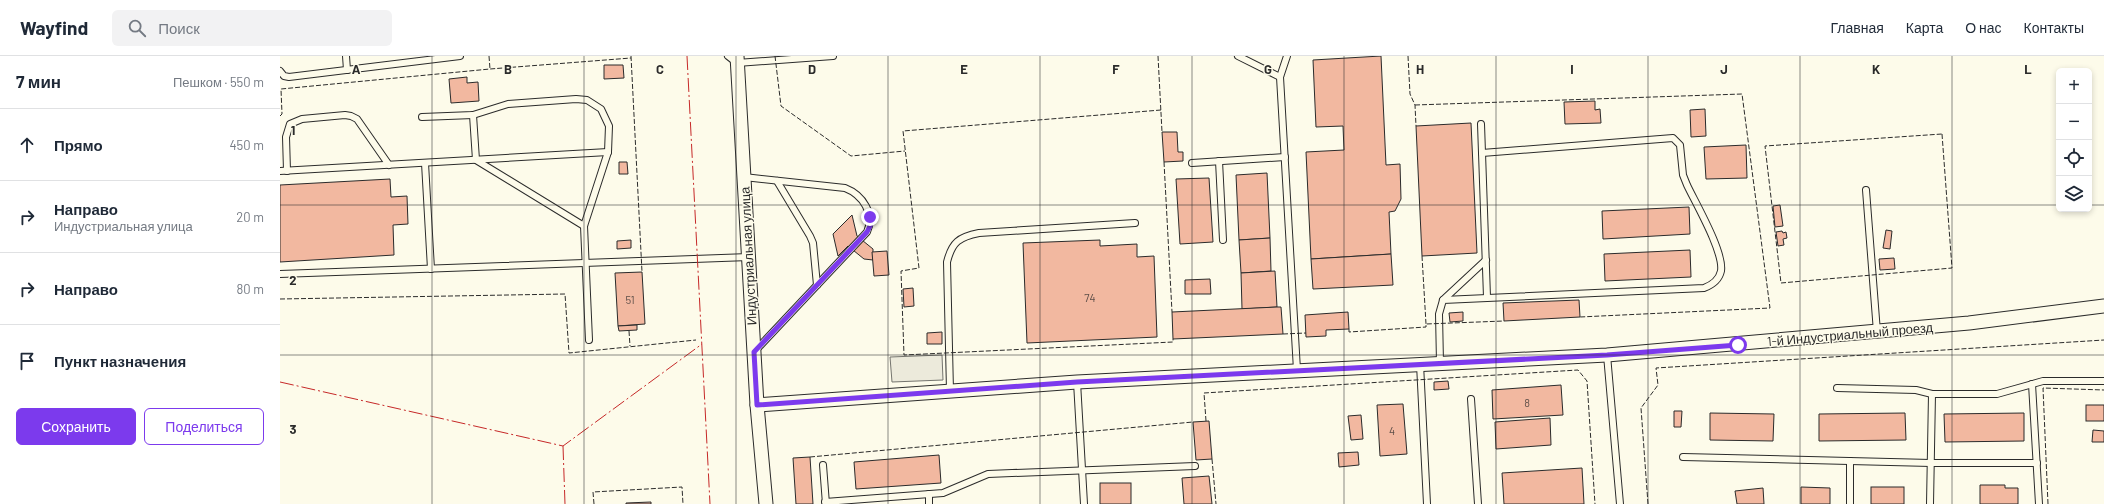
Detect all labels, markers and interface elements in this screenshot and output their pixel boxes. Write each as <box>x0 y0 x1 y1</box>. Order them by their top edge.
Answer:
search box <box>112 10 392 46</box>
text: Wayfind <box>20 16 88 39</box>
icon: search <box>126 17 148 39</box>
text: Поиск <box>158 19 200 37</box>
text: Главная <box>1831 19 1884 36</box>
text: Карта <box>1906 19 1943 36</box>
text: О нас <box>1965 19 2002 36</box>
text: Контакты <box>2024 19 2084 36</box>
text: A <box>352 61 361 77</box>
text: B <box>504 61 512 77</box>
text: C <box>656 61 664 77</box>
text: D <box>808 61 816 77</box>
text: E <box>960 61 968 77</box>
text: F <box>1112 61 1120 77</box>
text: G <box>1264 61 1272 77</box>
text: H <box>1416 61 1424 77</box>
text: I <box>1570 61 1574 77</box>
text: J <box>1720 61 1728 77</box>
text: K <box>1872 61 1880 77</box>
text: L <box>2024 61 2032 77</box>
map controls <box>2056 68 2092 212</box>
button: + <box>2056 68 2092 104</box>
text: 7 мин <box>16 71 61 91</box>
text: Пешком · 550 m <box>173 74 264 90</box>
button: − <box>2056 104 2092 140</box>
text: 1 <box>291 122 295 138</box>
icon: ahead <box>16 134 38 156</box>
text: Прямо <box>54 136 103 154</box>
text: 450 m <box>229 137 264 153</box>
button: locate <box>2056 140 2092 176</box>
button: layers <box>2056 176 2092 212</box>
street label: Индустриальная улица <box>736 186 760 326</box>
text: Направо <box>54 200 118 218</box>
icon: right <box>16 206 38 228</box>
route end <box>861 208 879 226</box>
text: 20 m <box>236 209 264 225</box>
text: Индустриальная улица <box>54 218 193 234</box>
text: 2 <box>289 272 297 288</box>
icon: right <box>16 278 38 300</box>
text: Направо <box>54 280 118 298</box>
text: 80 m <box>237 281 264 297</box>
house number: 74 <box>1084 291 1096 304</box>
house number: 51 <box>625 293 635 306</box>
street label: 1-й Индустриальный проезд <box>1766 319 1934 349</box>
route start <box>1729 336 1747 354</box>
icon: arrive <box>16 350 38 372</box>
text: Пункт назначения <box>54 352 186 370</box>
house number: 8 <box>1524 396 1530 409</box>
button: Сохранить <box>16 408 136 445</box>
button: Поделиться <box>144 408 264 445</box>
text: 3 <box>289 421 297 437</box>
house number: 4 <box>1389 424 1395 437</box>

